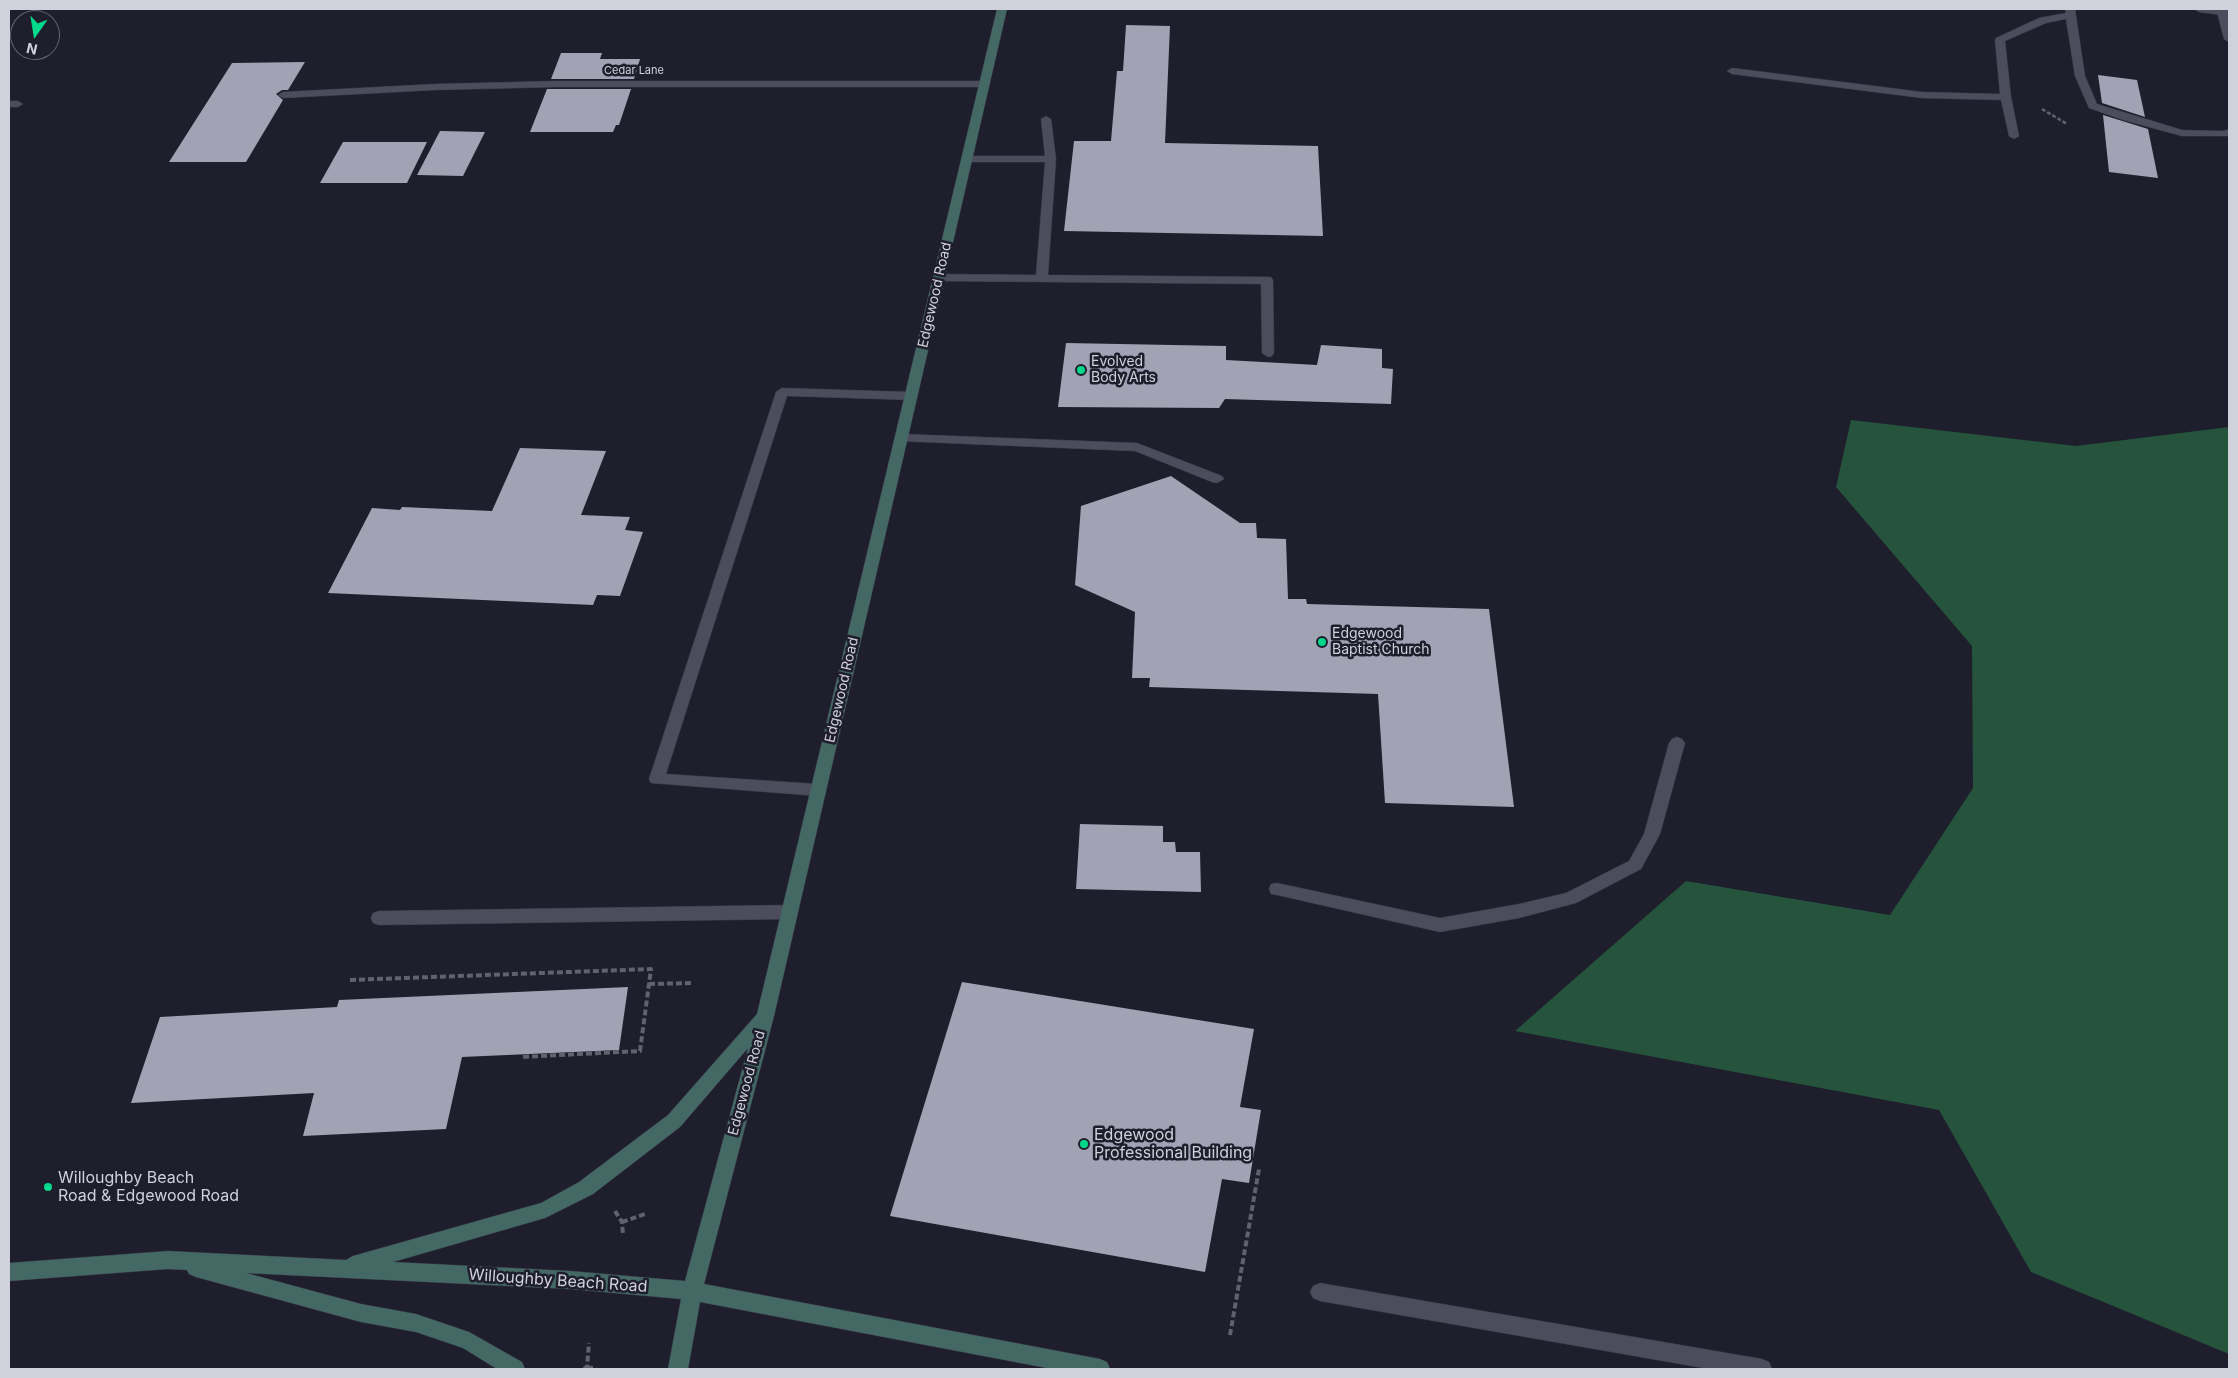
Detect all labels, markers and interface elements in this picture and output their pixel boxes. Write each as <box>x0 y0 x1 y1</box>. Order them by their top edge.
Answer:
north arrow <box>10 10 60 60</box>
text: N <box>25 40 39 59</box>
street label: Cedar Lane <box>604 64 664 78</box>
street label: Edgewood Road <box>915 241 955 349</box>
place label: Evolved Body Arts <box>1091 354 1156 387</box>
marker: Evolved Body Arts <box>1075 364 1087 376</box>
place label: Edgewood Baptist Church <box>1332 626 1430 658</box>
street label: Edgewood Road <box>822 636 862 744</box>
marker: Edgewood Baptist Church <box>1316 636 1328 648</box>
street label: Edgewood Road <box>725 1029 769 1137</box>
place label: Edgewood Professional Building <box>1094 1125 1252 1163</box>
marker: Edgewood Professional Building <box>1078 1138 1090 1150</box>
place label: Willoughby Beach Road & Edgewood Road <box>58 1168 239 1206</box>
marker: Willoughby Beach Road & Edgewood Road <box>42 1181 54 1193</box>
street label: Willoughby Beach Road <box>468 1265 648 1297</box>

